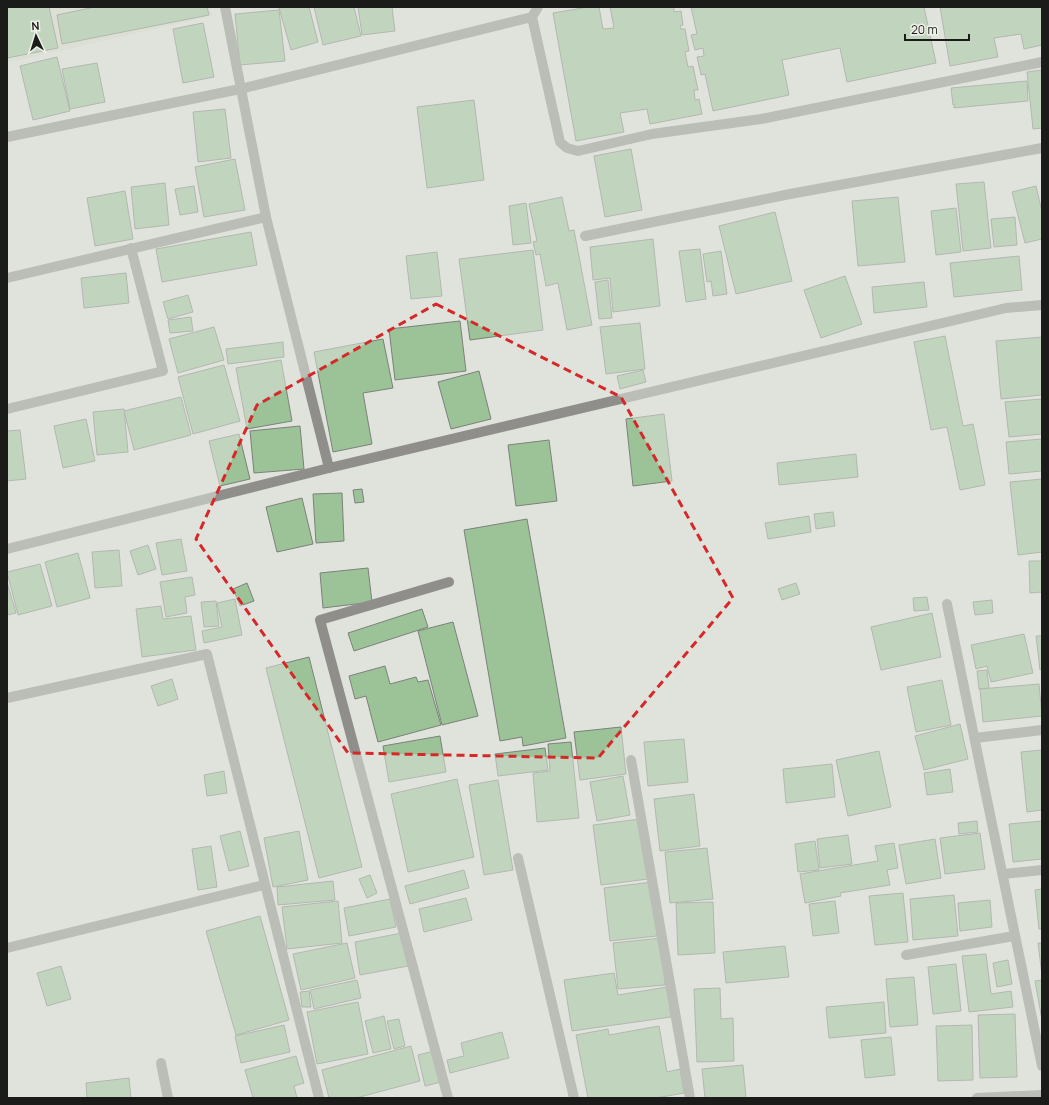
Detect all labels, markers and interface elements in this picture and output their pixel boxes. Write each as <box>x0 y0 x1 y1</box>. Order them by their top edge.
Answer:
north arrow <box>16 16 56 56</box>
scale bar <box>905 16 969 42</box>
text: N <box>31 18 40 33</box>
text: 20 m <box>911 21 938 38</box>

